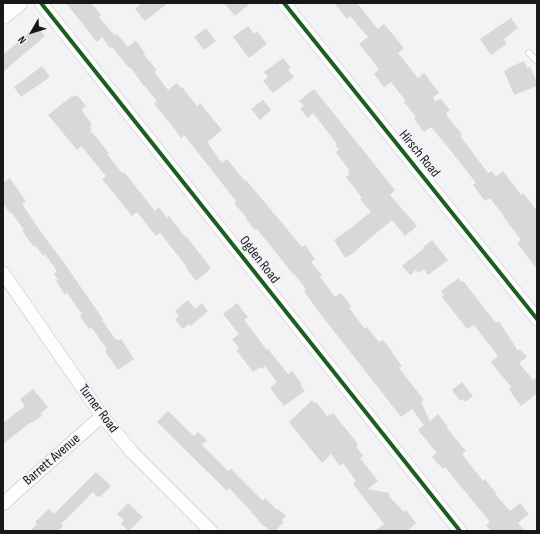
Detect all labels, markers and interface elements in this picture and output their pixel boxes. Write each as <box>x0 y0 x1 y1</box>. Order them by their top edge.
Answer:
north arrow <box>12 12 52 52</box>
text: N <box>15 33 29 46</box>
street label: Hirsch Road <box>395 127 443 181</box>
street label: Ogden Road <box>235 233 283 287</box>
street label: Turner Road <box>75 382 121 436</box>
street label: Barrett Avenue <box>20 431 84 489</box>

